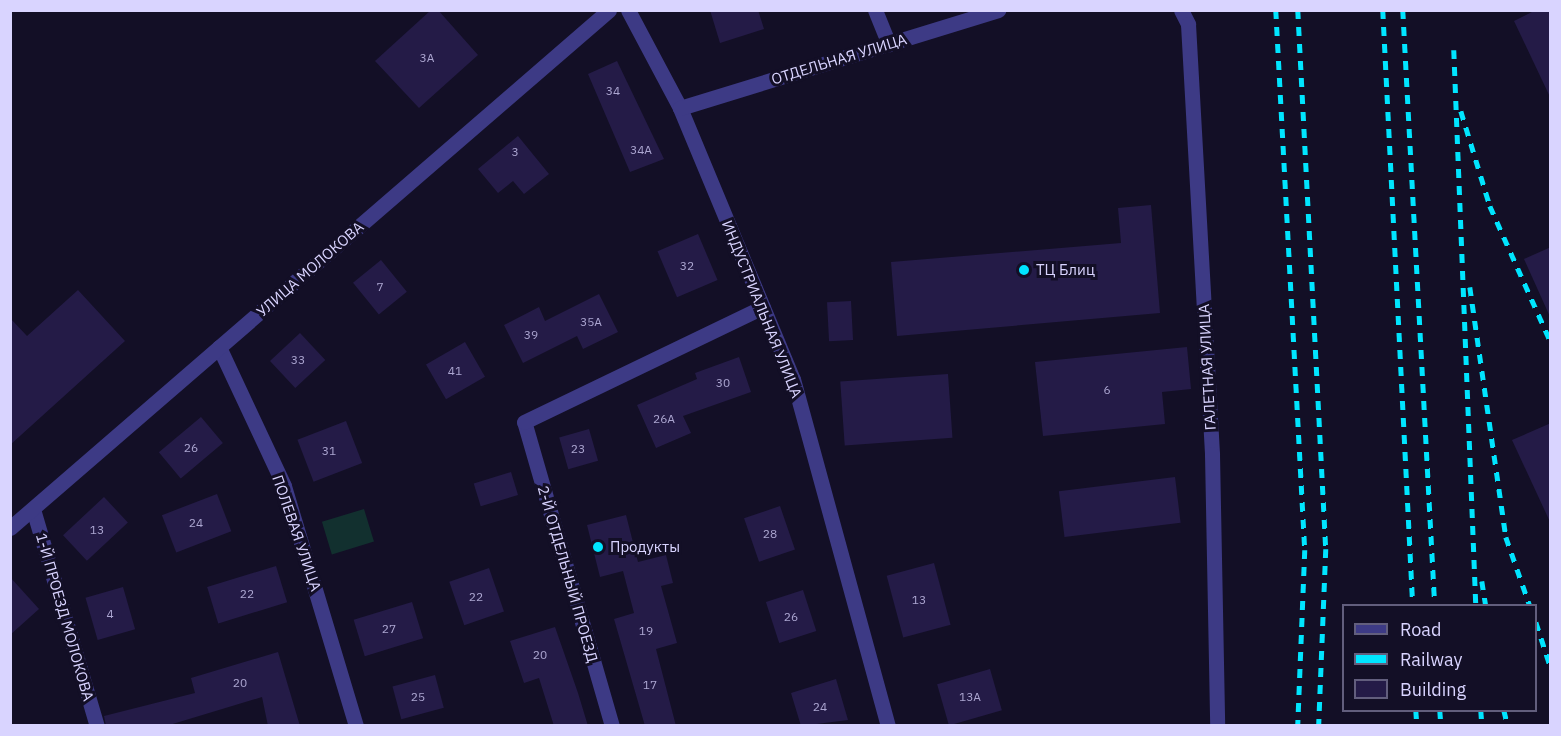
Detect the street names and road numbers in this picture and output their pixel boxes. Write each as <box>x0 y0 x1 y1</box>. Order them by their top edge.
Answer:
street label: ОТДЕЛЬНАЯ УЛИЦА <box>769 30 909 88</box>
street label: УЛИЦА МОЛОКОВА <box>253 218 367 320</box>
street label: ИНДУСТРИАЛЬНАЯ УЛИЦА <box>718 218 806 400</box>
street label: ГАЛЕТНАЯ УЛИЦА <box>1195 303 1219 431</box>
street label: ПОЛЕВАЯ УЛИЦА <box>269 473 325 593</box>
street label: 2-Й ОТДЕЛЬНЫЙ ПРОЕЗД <box>534 483 602 665</box>
street label: 1-Й ПРОЕЗД МОЛОКОВА <box>32 531 98 703</box>

